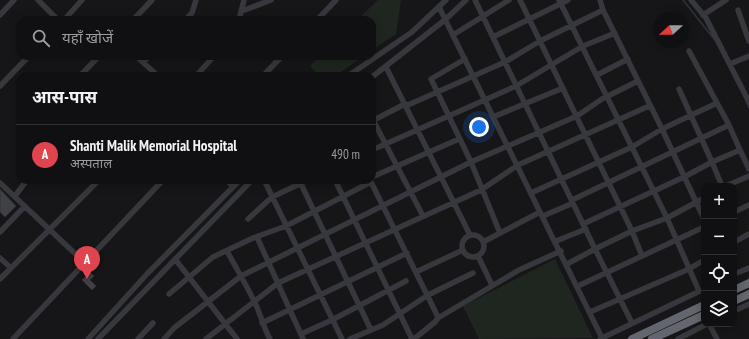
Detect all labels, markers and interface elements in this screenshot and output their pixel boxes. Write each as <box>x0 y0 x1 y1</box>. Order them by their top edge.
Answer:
north arrow <box>653 12 689 48</box>
search box <box>16 16 376 60</box>
icon: search <box>30 27 52 49</box>
text: यहाँ खोजें <box>62 28 113 47</box>
text: आस-पास <box>32 86 97 108</box>
your location <box>469 117 489 137</box>
text: Shanti Malik Memorial Hospital <box>70 136 237 155</box>
text: A <box>42 146 48 163</box>
text: 490 m <box>331 146 360 163</box>
text: अस्पताल <box>70 155 112 172</box>
map controls <box>701 183 737 327</box>
button: + <box>701 183 737 219</box>
button: − <box>701 219 737 255</box>
pin: A <box>74 246 100 279</box>
button: locate <box>701 255 737 291</box>
button: layers <box>701 291 737 327</box>

